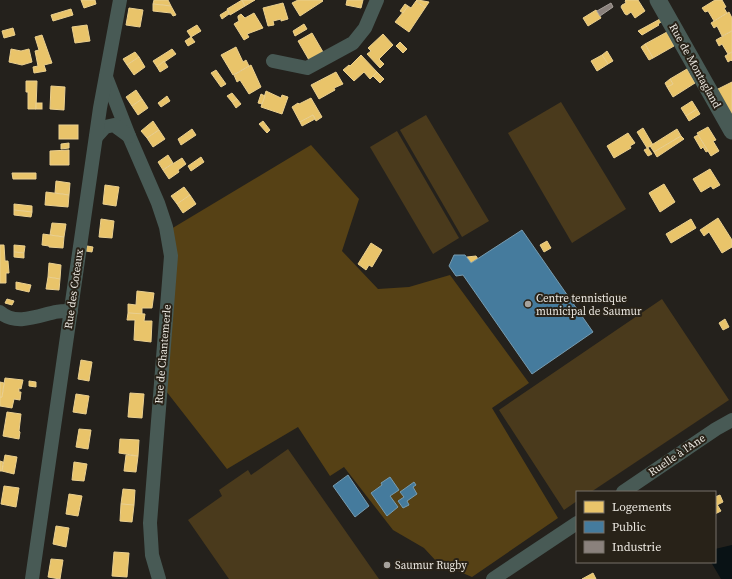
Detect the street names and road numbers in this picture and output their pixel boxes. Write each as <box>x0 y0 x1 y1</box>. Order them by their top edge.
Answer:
street label: Rue de Montagland <box>666 21 725 112</box>
street label: Rue des Coteaux <box>61 248 87 330</box>
street label: Rue de Chantemerle <box>151 303 175 404</box>
street label: Ruelle à l'Ane <box>646 430 709 480</box>

